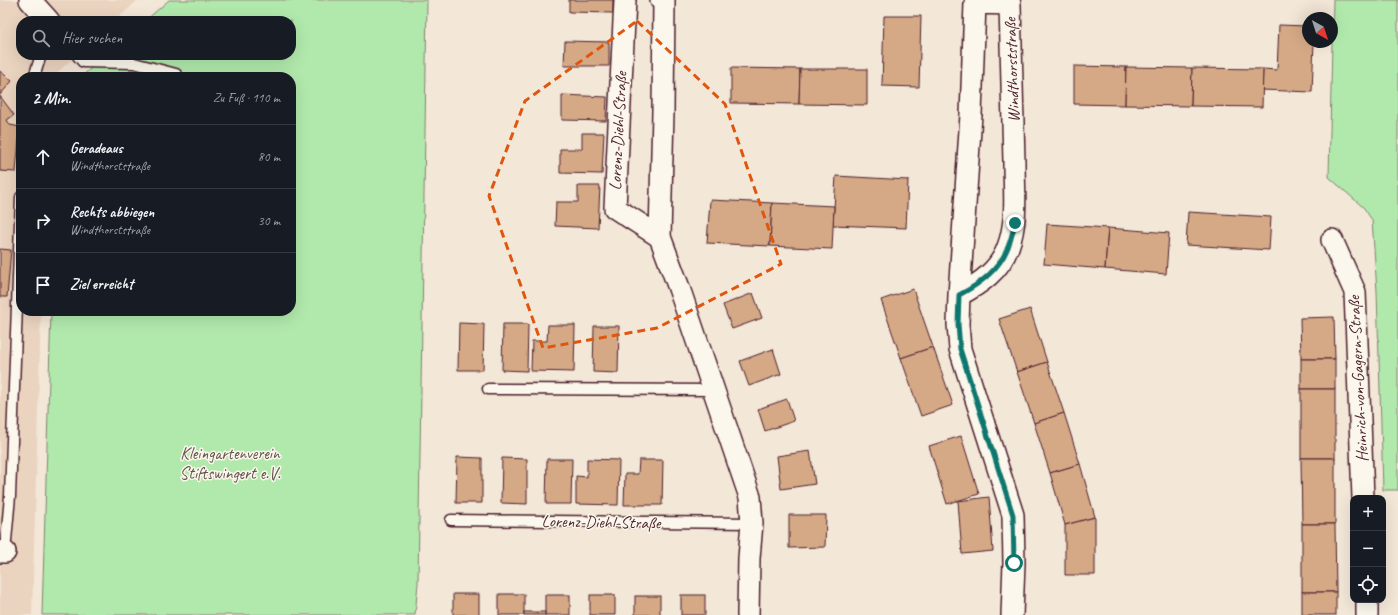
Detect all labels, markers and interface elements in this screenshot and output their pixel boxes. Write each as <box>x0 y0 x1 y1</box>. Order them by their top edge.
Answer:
north arrow <box>1302 12 1338 48</box>
search box <box>16 16 296 60</box>
street label: Windthorststraße <box>1000 16 1024 123</box>
icon: search <box>30 27 52 49</box>
text: Hier suchen <box>62 29 122 48</box>
street label: Lorenz-Diehl-Straße <box>604 70 632 191</box>
text: 2 Min. <box>32 88 71 109</box>
text: Zu Fuß · 110 m <box>213 90 280 106</box>
text: Geradeaus <box>70 139 123 158</box>
icon: ahead <box>32 146 54 168</box>
text: 80 m <box>258 149 280 165</box>
text: Windthorststraße <box>70 158 150 174</box>
text: Rechts abbiegen <box>70 203 154 222</box>
icon: right <box>32 210 54 232</box>
text: 30 m <box>258 213 280 229</box>
route end <box>1006 214 1024 232</box>
text: Windthorststraße <box>70 222 150 238</box>
icon: arrive <box>32 274 54 296</box>
text: Ziel erreicht <box>70 275 133 294</box>
street label: Heinrich-von-Gagern-Straße <box>1343 294 1373 463</box>
park label: Kleingartenverein Stiftswingert e.V. <box>180 443 281 484</box>
map controls <box>1350 495 1386 603</box>
button: + <box>1350 495 1386 531</box>
street label: Lorenz-Diehl-Straße <box>542 510 662 534</box>
button: − <box>1350 531 1386 567</box>
route start <box>1005 554 1023 572</box>
button: locate <box>1350 567 1386 603</box>

